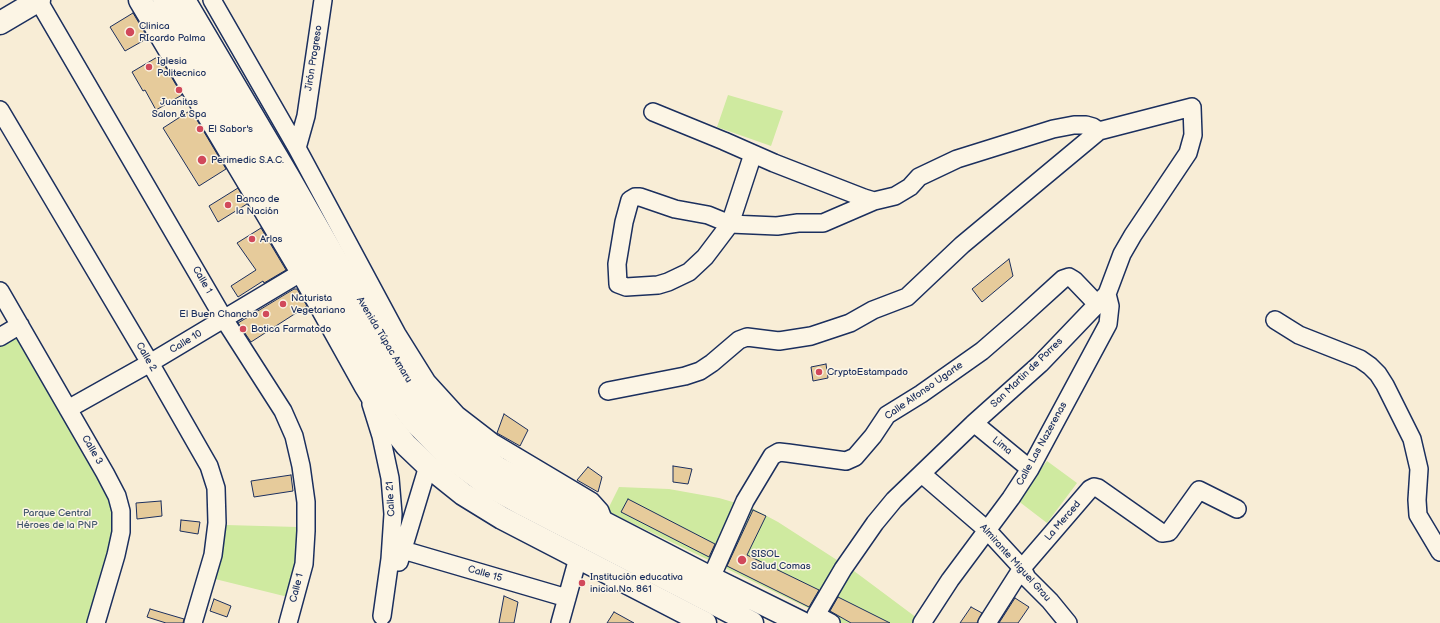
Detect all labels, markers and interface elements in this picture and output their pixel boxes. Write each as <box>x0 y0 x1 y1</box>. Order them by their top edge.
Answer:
place label: Clinica RIcardo Palma <box>139 20 205 44</box>
street label: Jirón Progreso <box>303 24 325 92</box>
marker: Clinica RIcardo Palma <box>124 26 136 38</box>
place label: Iglesia Politecnico <box>157 55 206 78</box>
marker: Iglesia Politecnico <box>144 62 154 72</box>
marker: Juanitas Salon & Spa <box>174 85 184 95</box>
place label: Juanitas Salon & Spa <box>152 96 206 120</box>
place label: El Sabor's <box>208 123 253 135</box>
marker: El Sabor's <box>195 124 205 134</box>
marker: Perimedic S.A.C. <box>196 154 208 166</box>
place label: Perimedic S.A.C. <box>211 154 284 166</box>
place label: Banco de la Nación <box>236 193 280 216</box>
marker: Banco de la Nación <box>223 200 233 210</box>
place label: Arlos <box>260 233 283 245</box>
marker: Arlos <box>247 234 257 244</box>
street label: Calle 1 <box>189 264 215 296</box>
place label: Naturista Vegetariano <box>291 292 345 316</box>
street label: Avenida Túpac Amaru <box>354 295 414 385</box>
marker: Naturista Vegetariano <box>278 299 288 309</box>
place label: El Buen Chancho <box>179 308 258 320</box>
marker: El Buen Chancho <box>261 309 271 319</box>
place label: Botica Farmatodo <box>251 323 331 335</box>
marker: Botica Farmatodo <box>238 324 248 334</box>
street label: Calle 10 <box>168 328 204 356</box>
street label: San Martin de Porres <box>988 335 1066 411</box>
street label: Calle 2 <box>133 340 159 374</box>
street label: Calle Alfonso Ugarte <box>883 360 965 422</box>
place label: CryptoEstampado <box>827 366 908 378</box>
marker: CryptoEstampado <box>814 367 824 377</box>
street label: Calle Las Nazerenas <box>1014 400 1070 488</box>
street label: Calle 3 <box>79 433 105 467</box>
street label: Lima <box>990 434 1014 458</box>
street label: Calle 21 <box>384 481 398 517</box>
street label: La Merced <box>1042 499 1084 543</box>
park label: Parque Central Héroes de la PNP <box>17 507 97 530</box>
street label: Almirante Miguel Grau <box>977 522 1053 604</box>
place label: SISOL Salud Comas <box>751 548 811 572</box>
marker: SISOL Salud Comas <box>736 554 748 566</box>
street label: Calle 15 <box>466 563 504 585</box>
place label: Institución educativa inicial No. 861 <box>590 571 683 594</box>
street label: Calle 1 <box>288 572 306 604</box>
marker: Institución educativa inicial No. 861 <box>577 578 587 588</box>

